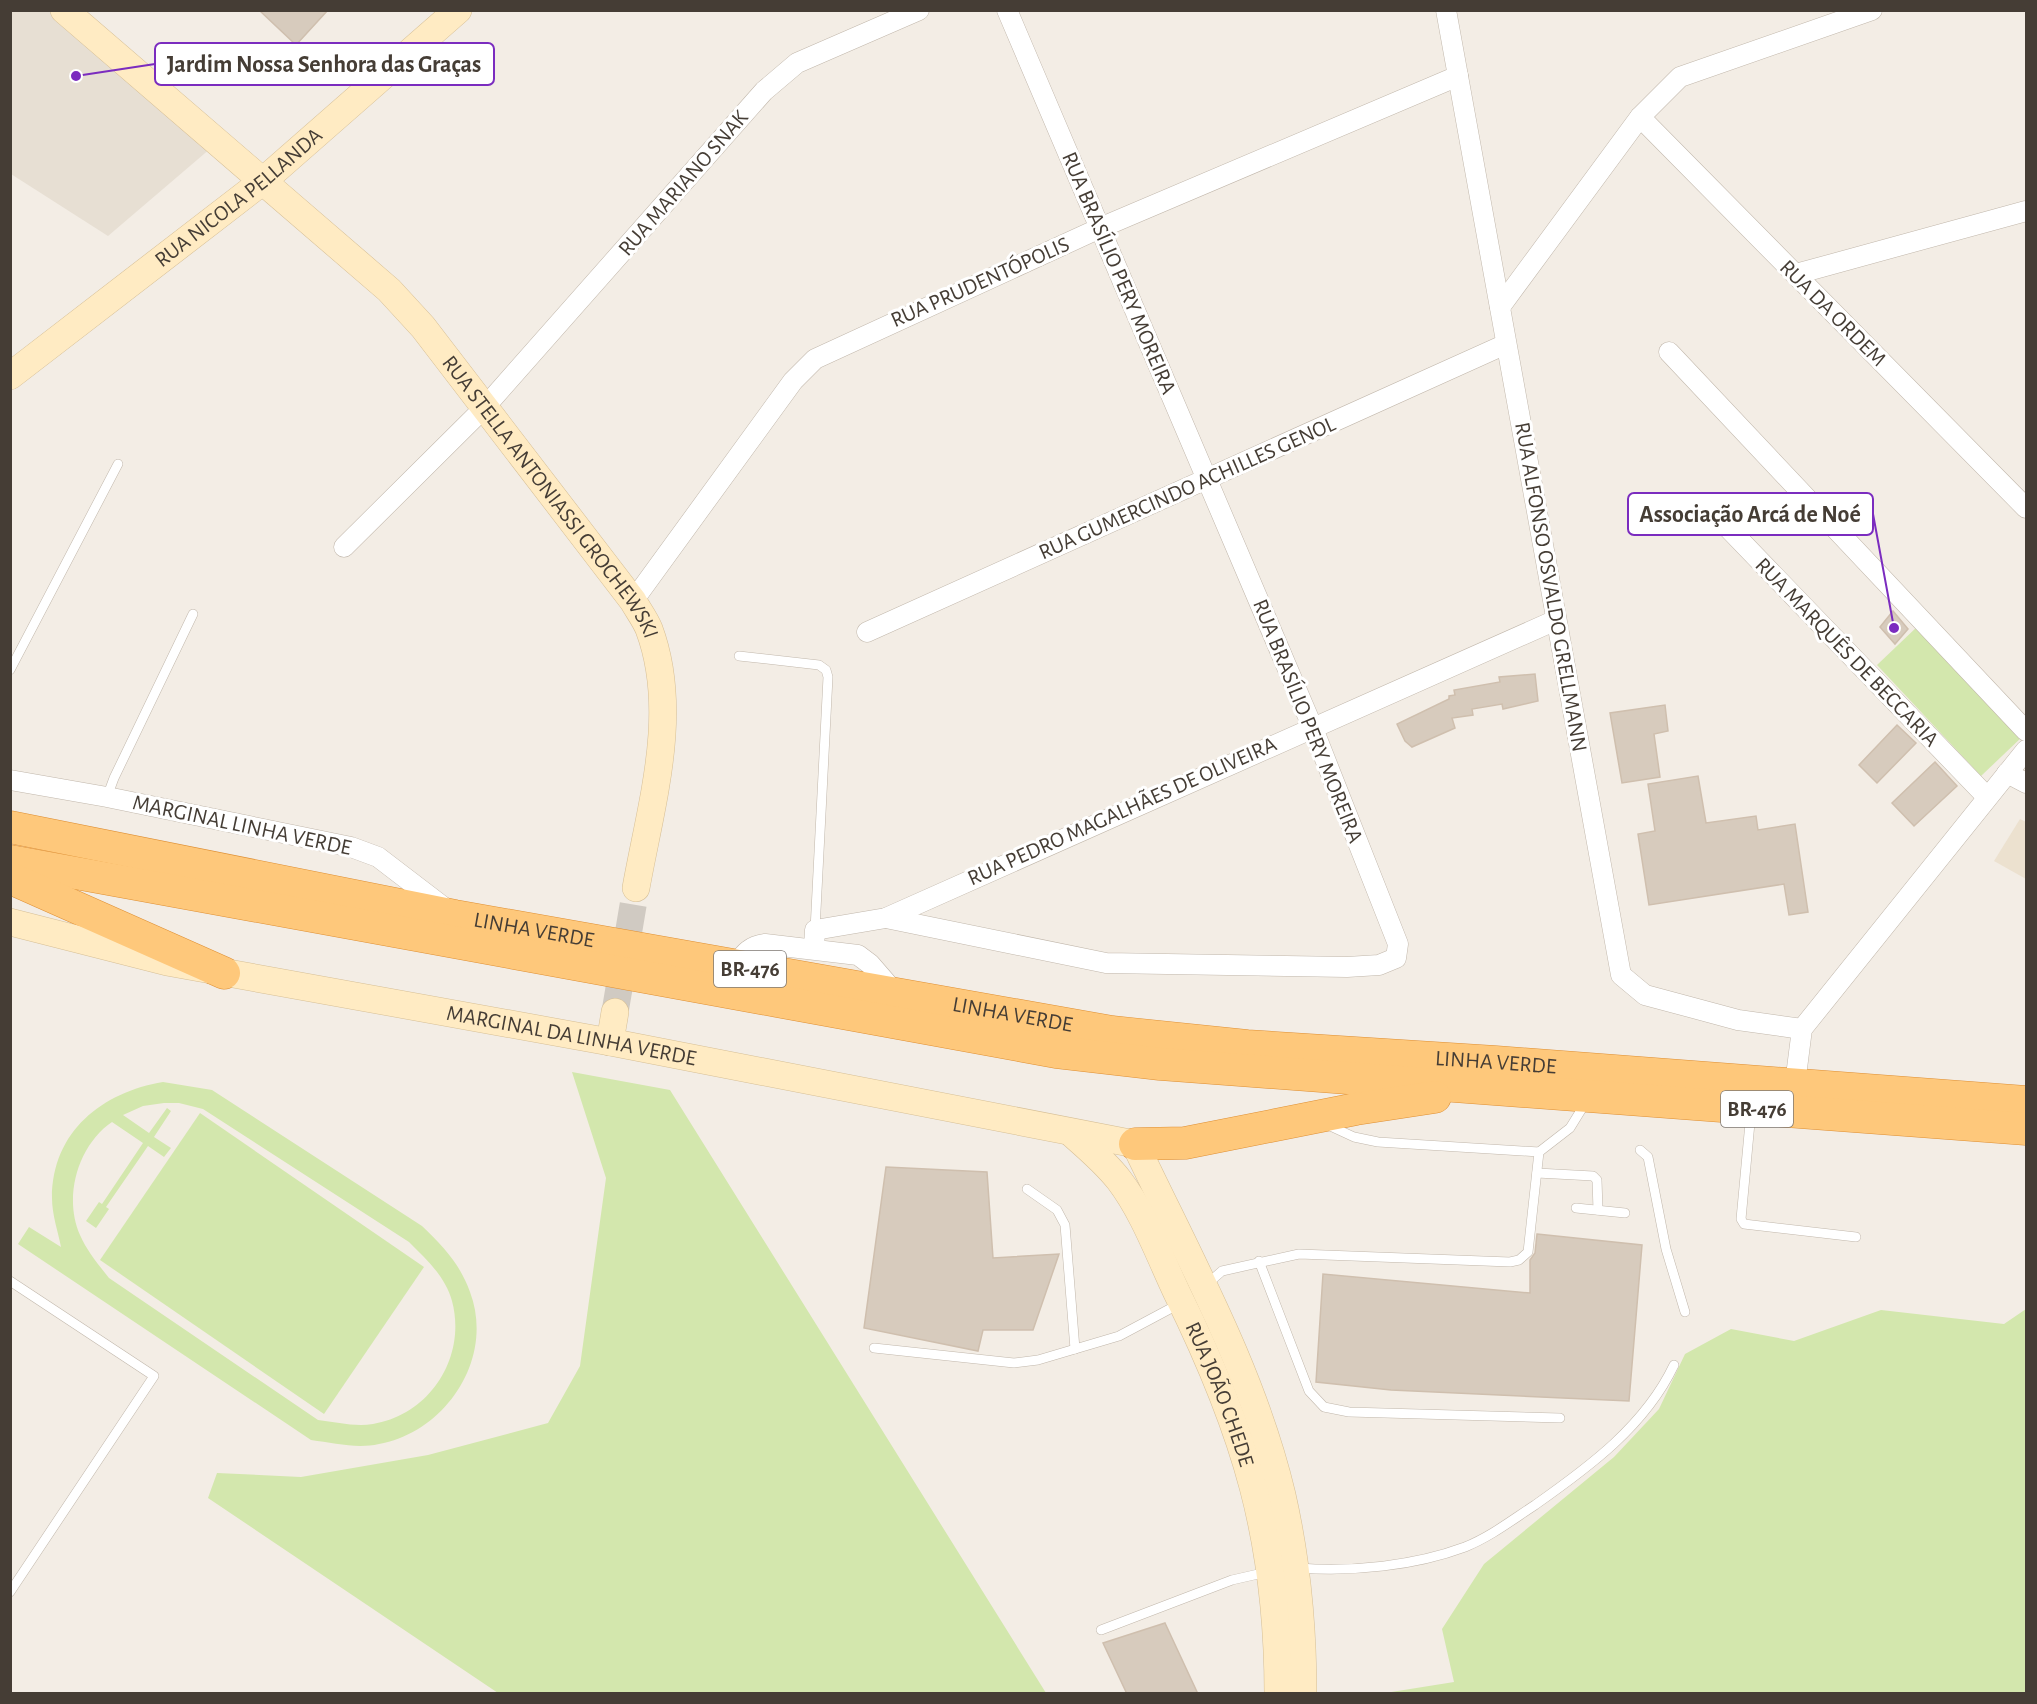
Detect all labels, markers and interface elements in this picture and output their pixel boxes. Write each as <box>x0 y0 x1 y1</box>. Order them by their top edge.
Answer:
callout: Jardim Nossa Senhora das Graças <box>155 43 494 85</box>
text: Jardim Nossa Senhora das Graças <box>167 53 481 77</box>
street label: RUA MARIANO SNAK <box>614 105 753 260</box>
street label: RUA NICOLA PELLANDA <box>151 123 326 271</box>
street label: RUA BRASÍLIO PERY MOREIRA <box>1058 148 1181 398</box>
street label: RUA PRUDENTÓPOLIS <box>887 232 1073 331</box>
street label: RUA DA ORDEM <box>1776 256 1890 370</box>
street label: RUA STELLA ANTONIASSI GROCHEWSKI <box>438 351 662 641</box>
street label: RUA GUMERCINDO ACHILLES GENOL <box>1035 412 1339 564</box>
street label: RUA ALFONSO OSVALDO GRELLMANN <box>1511 420 1591 754</box>
callout: Associação Arcá de Noé <box>1628 493 1873 535</box>
text: Associação Arcá de Noé <box>1639 503 1861 527</box>
street label: RUA MARQUÊS DE BECCARIA <box>1751 553 1944 751</box>
street label: RUA BRASÍLIO PERY MOREIRA <box>1249 596 1368 846</box>
street label: RUA PEDRO MAGALHÃES DE OLIVEIRA <box>964 732 1280 889</box>
street label: MARGINAL LINHA VERDE <box>131 791 354 859</box>
street label: LINHA VERDE <box>472 909 596 951</box>
road number: BR-476 <box>714 951 786 987</box>
street label: LINHA VERDE <box>951 993 1075 1036</box>
street label: MARGINAL DA LINHA VERDE <box>445 1002 698 1070</box>
street label: LINHA VERDE <box>1434 1047 1558 1078</box>
road number: BR-476 <box>1721 1091 1793 1127</box>
street label: RUA JOÃO CHEDE <box>1181 1318 1258 1469</box>

